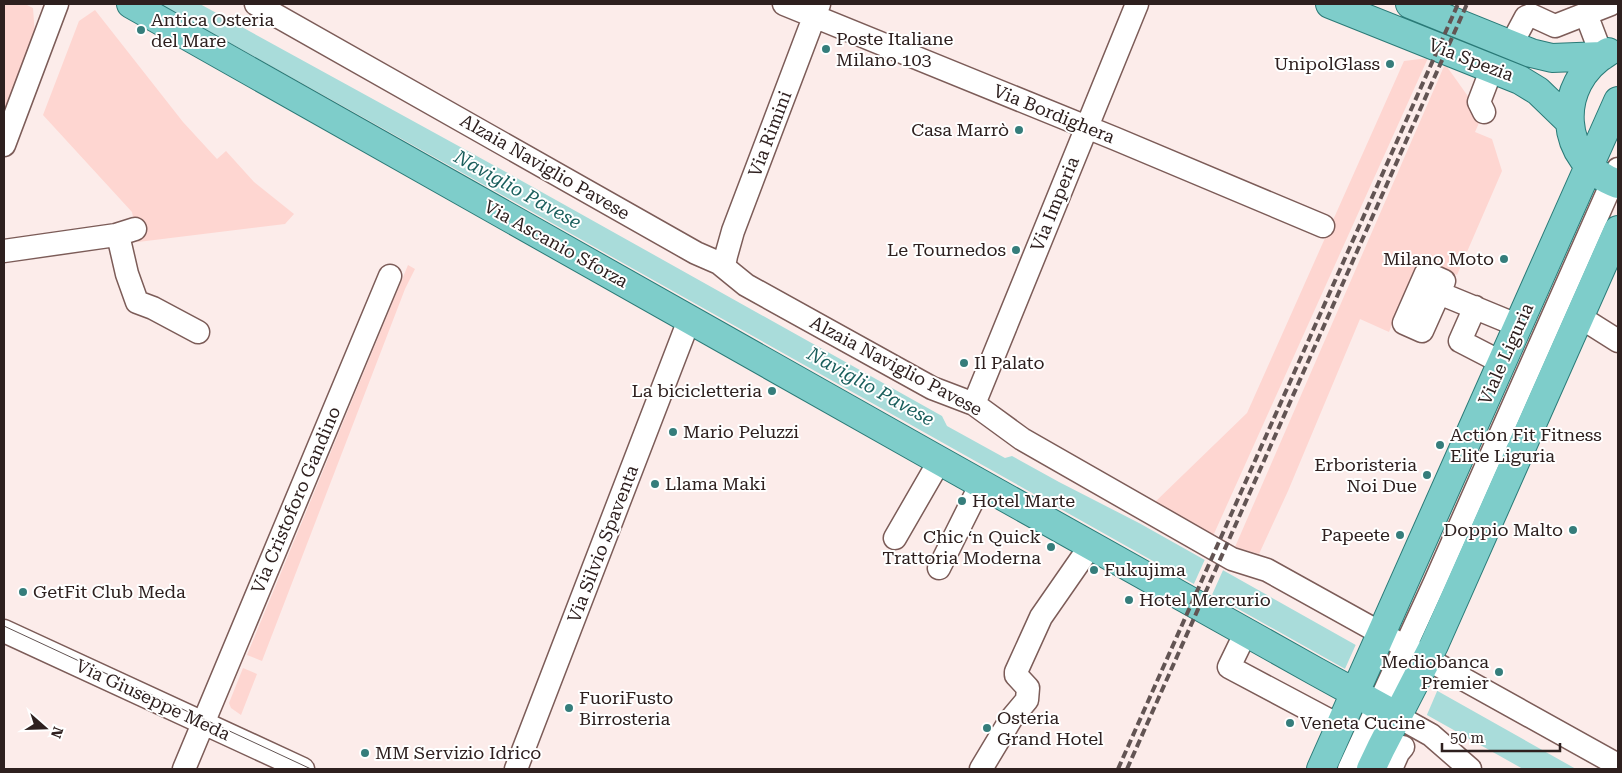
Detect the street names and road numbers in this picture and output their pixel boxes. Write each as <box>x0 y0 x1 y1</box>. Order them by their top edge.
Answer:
street label: Via Spezia <box>1426 34 1517 85</box>
street label: Via Bordighera <box>990 80 1118 148</box>
street label: Via Rimini <box>744 88 796 180</box>
street label: Alzaia Naviglio Pavese <box>456 110 634 224</box>
street label: Via Imperia <box>1026 153 1083 254</box>
street label: Via Ascanio Sforza <box>481 195 632 292</box>
street label: Viale Liguria <box>1474 299 1537 408</box>
street label: Alzaia Naviglio Pavese <box>806 311 986 421</box>
street label: Via Cristoforo Gandino <box>247 403 345 597</box>
street label: Via Silvio Spaventa <box>563 462 642 626</box>
street label: Via Giuseppe Meda <box>73 655 234 745</box>

